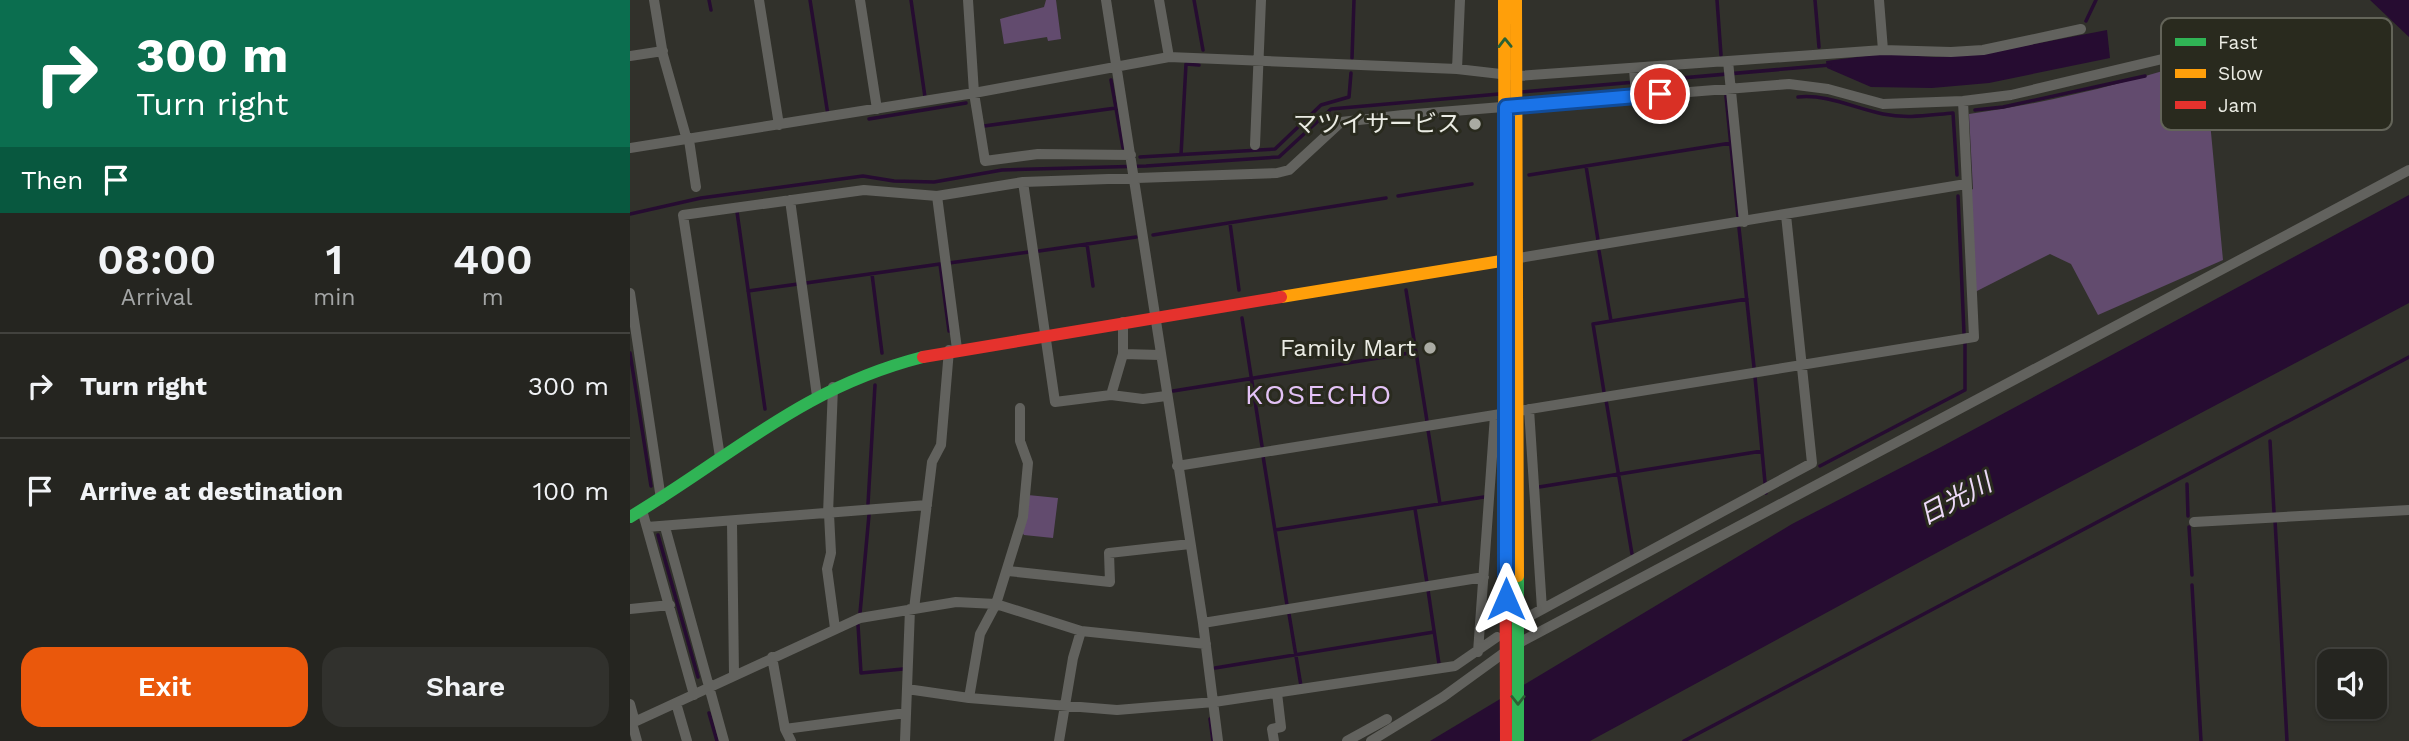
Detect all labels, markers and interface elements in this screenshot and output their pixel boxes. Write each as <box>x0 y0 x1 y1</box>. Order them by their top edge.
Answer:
legend <box>2161 18 2392 130</box>
text: 300 m <box>136 26 288 84</box>
icon: right <box>21 28 112 119</box>
text: Fast <box>2218 31 2257 54</box>
one-way arrow <box>1497 37 1513 47</box>
text: Slow <box>2218 62 2263 85</box>
pin <box>1630 64 1690 124</box>
icon: arrive <box>1641 75 1679 113</box>
text: Turn right <box>136 85 288 123</box>
text: Jam <box>2218 94 2257 117</box>
place label: マツイサービス <box>1293 110 1461 138</box>
marker: マツイサービス <box>1467 116 1483 132</box>
icon: arrive <box>97 161 135 199</box>
text: Then <box>21 165 83 195</box>
text: 08:00 <box>97 235 216 284</box>
text: 1 <box>326 235 343 284</box>
text: 400 <box>453 235 533 284</box>
text: Arrival <box>121 284 193 311</box>
text: min <box>313 284 356 311</box>
text: m <box>482 284 504 311</box>
place label: Family Mart <box>1280 334 1416 362</box>
marker: Family Mart <box>1422 340 1438 356</box>
icon: right <box>21 367 59 405</box>
text: Turn right <box>80 371 207 401</box>
text: 300 m <box>528 371 609 401</box>
district label: KOSECHO <box>1245 378 1393 411</box>
water label: 日光川 <box>1914 466 1999 531</box>
icon: arrive <box>21 472 59 510</box>
text: Arrive at destination <box>80 476 343 506</box>
text: 100 m <box>533 476 609 506</box>
position arrow <box>1469 562 1543 636</box>
button: Exit <box>21 647 308 727</box>
button: Share <box>322 647 609 727</box>
map controls <box>2317 649 2387 719</box>
button: sound <box>2317 649 2387 719</box>
one-way arrow <box>1510 695 1526 706</box>

